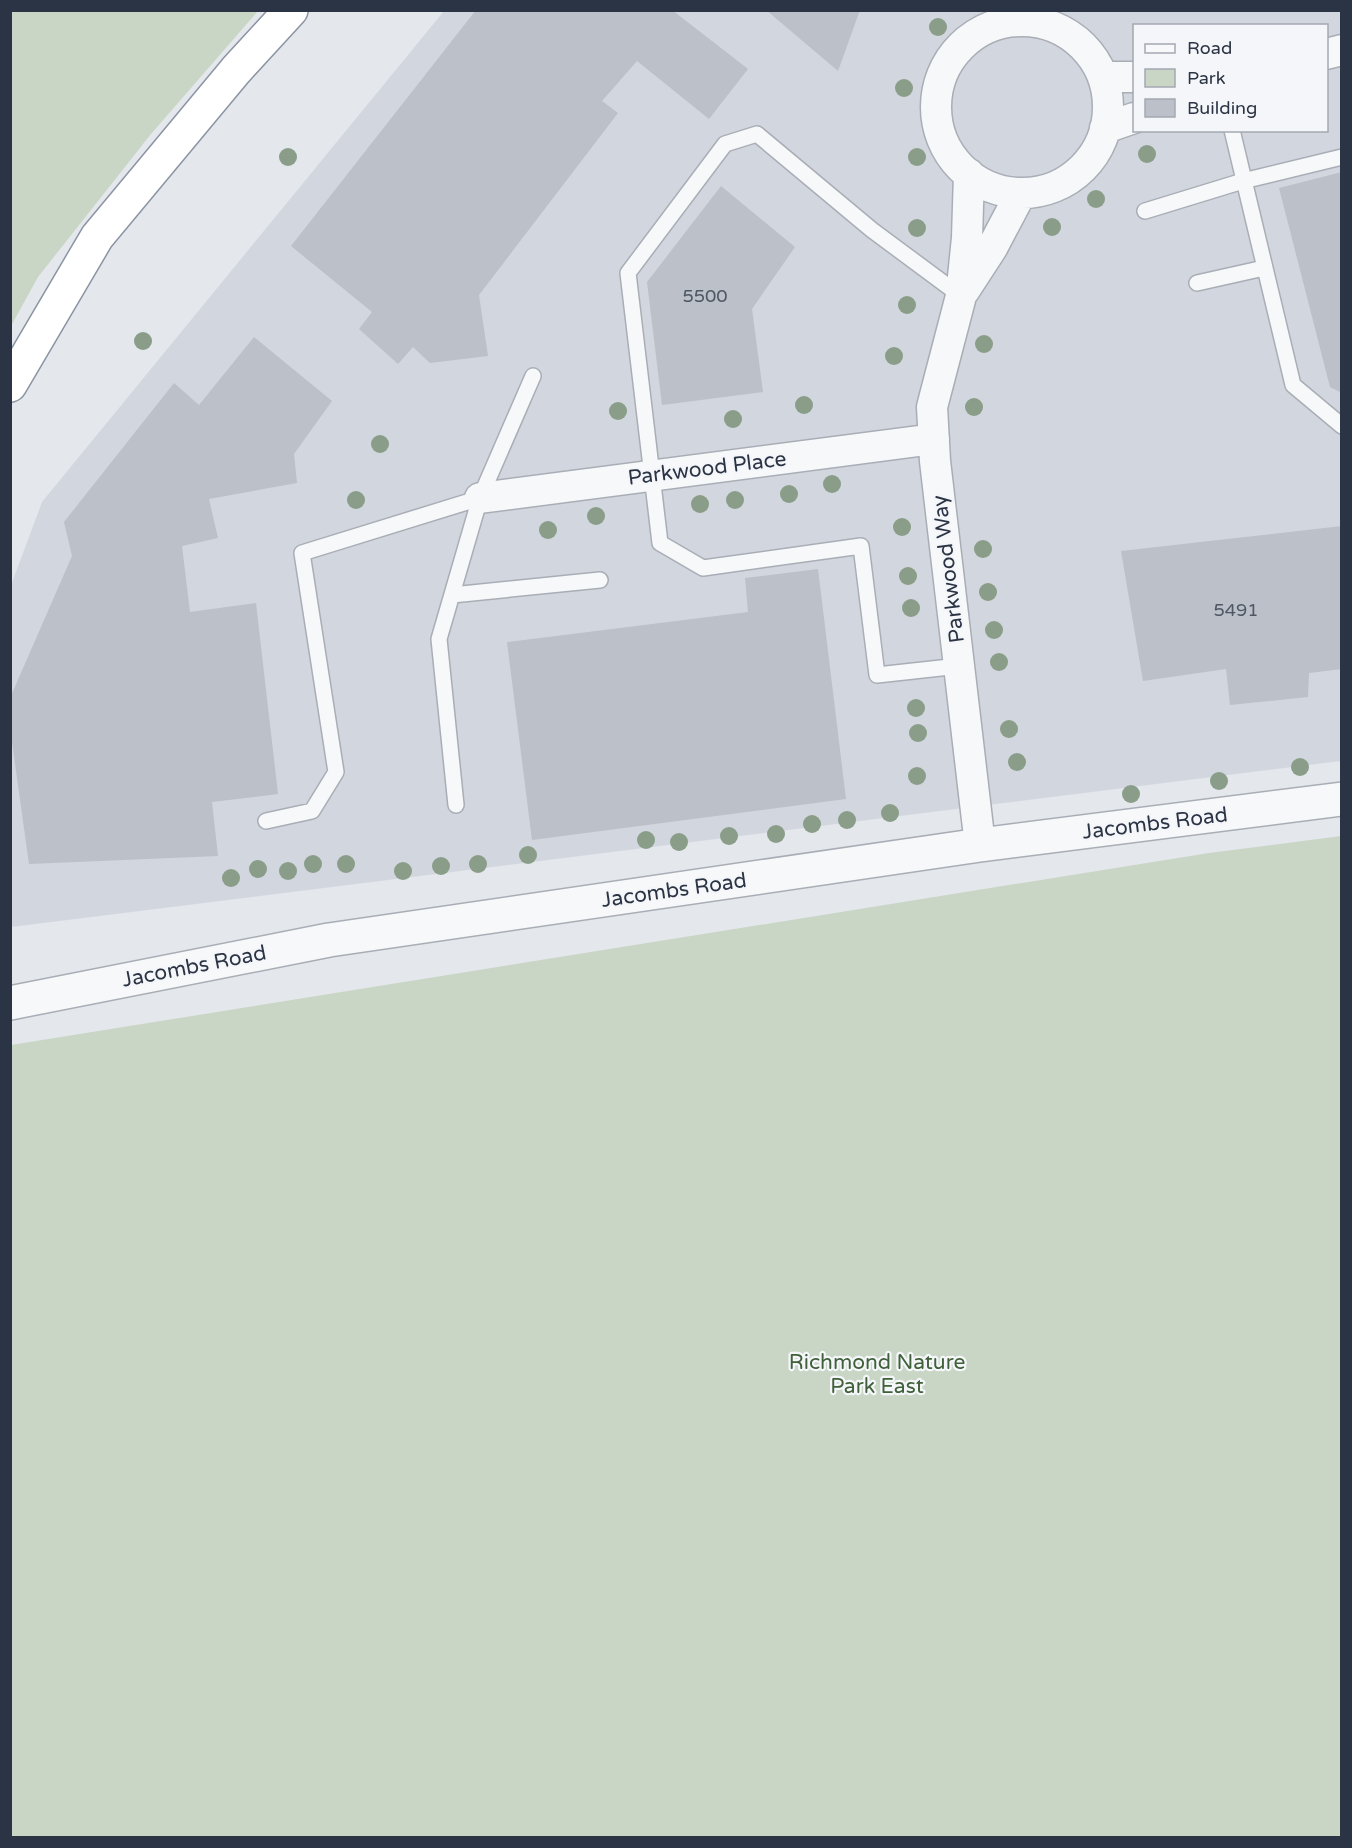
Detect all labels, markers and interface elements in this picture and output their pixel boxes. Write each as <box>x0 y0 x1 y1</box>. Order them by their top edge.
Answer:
legend <box>1133 24 1328 132</box>
text: Road <box>1187 37 1232 59</box>
text: Park <box>1187 67 1226 89</box>
text: Building <box>1187 97 1257 119</box>
house number: 5500 <box>682 285 728 307</box>
street label: Parkwood Place <box>626 446 788 491</box>
street label: Parkwood Way <box>927 494 970 644</box>
house number: 5491 <box>1213 599 1259 621</box>
street label: Jacombs Road <box>1081 802 1229 845</box>
street label: Jacombs Road <box>600 868 748 913</box>
street label: Jacombs Road <box>120 940 268 993</box>
park label: Richmond Nature Park East <box>789 1350 965 1399</box>

